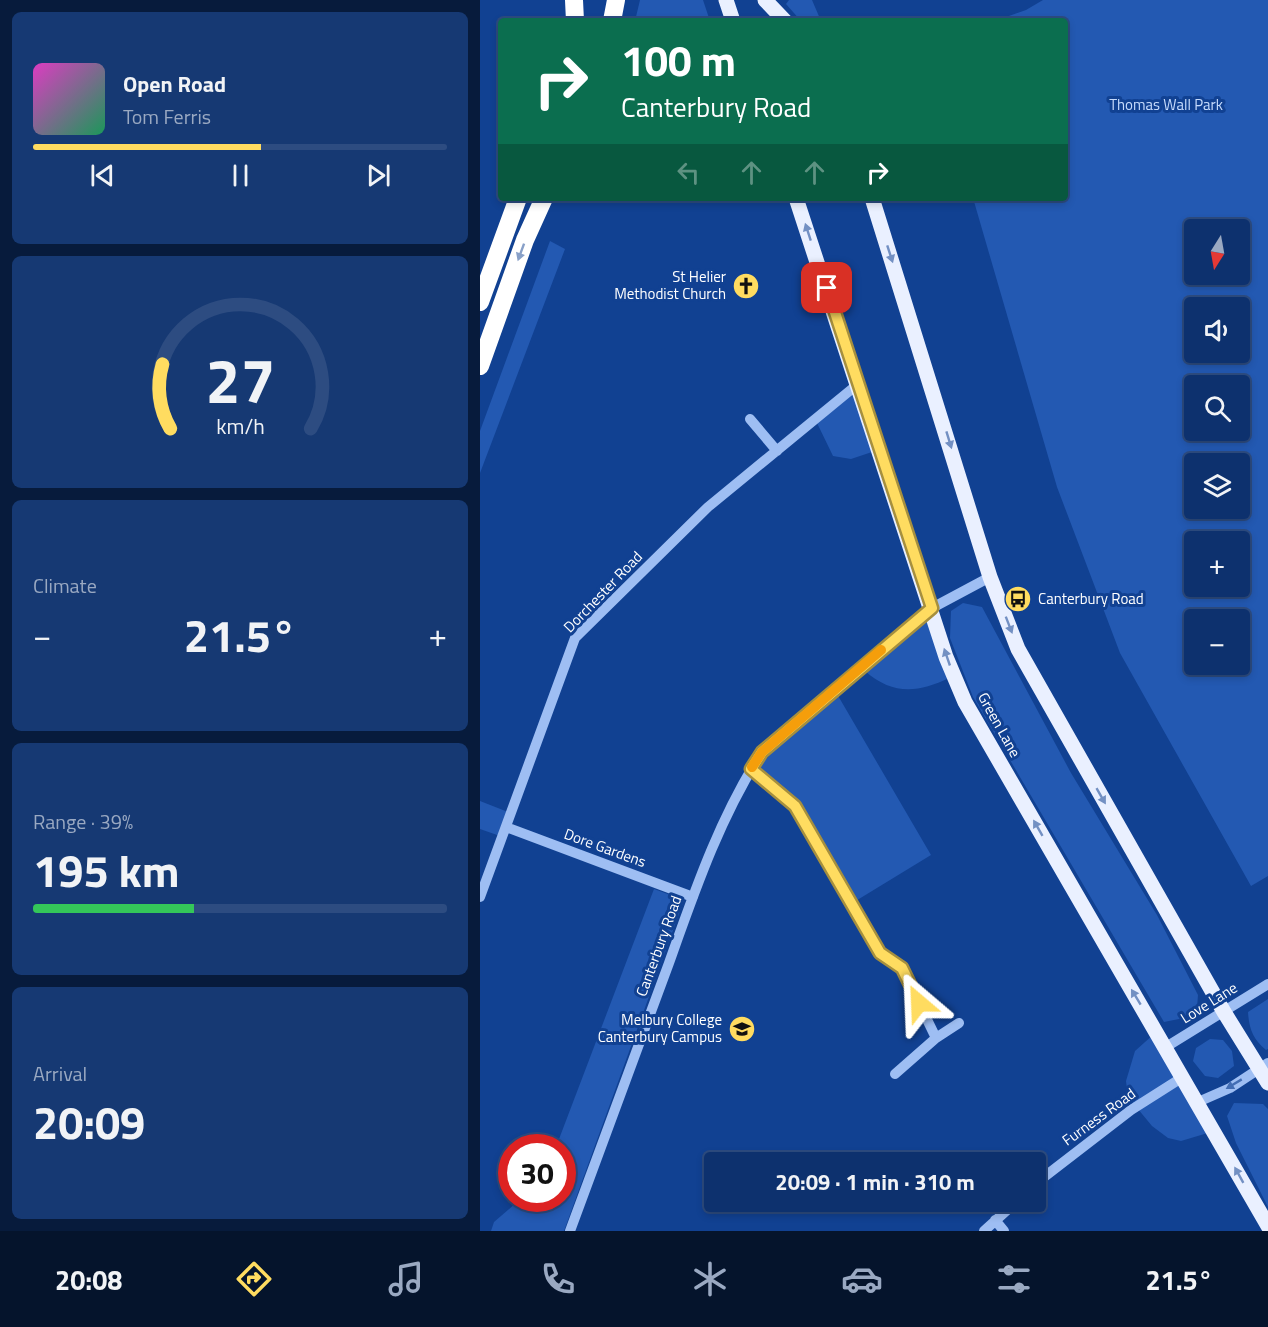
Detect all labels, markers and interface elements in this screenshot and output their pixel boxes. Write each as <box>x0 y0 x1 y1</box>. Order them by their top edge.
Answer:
text: 100 m <box>621 28 736 92</box>
icon: right <box>522 42 600 120</box>
text: Open Road <box>123 67 226 101</box>
text: Canterbury Road <box>621 86 811 127</box>
park label: Thomas Wall Park <box>1109 93 1223 116</box>
text: Tom Ferris <box>123 101 211 132</box>
icon: left <box>672 156 705 189</box>
icon: ahead <box>735 156 768 189</box>
icon: ahead <box>798 156 831 189</box>
icon: right <box>861 156 894 189</box>
icon: previous <box>86 159 119 192</box>
icon: pause <box>224 159 257 192</box>
icon: next <box>362 159 395 192</box>
north arrow <box>1184 219 1250 285</box>
map controls <box>1184 219 1250 675</box>
one-way arrow <box>802 223 812 241</box>
one-way arrow <box>516 243 525 261</box>
one-way arrow <box>886 245 896 263</box>
pin <box>801 262 852 313</box>
place label: St Helier Methodist Church <box>614 265 726 305</box>
church icon: St Helier Methodist Church <box>731 271 761 301</box>
icon: arrive <box>810 271 843 304</box>
button: sound <box>1184 297 1250 363</box>
text: 27 <box>205 332 275 427</box>
button: search <box>1184 375 1250 441</box>
text: km/h <box>216 410 264 442</box>
one-way arrow <box>945 431 954 449</box>
button: layers <box>1184 453 1250 519</box>
button: + <box>1184 531 1250 597</box>
street label: Dorchester Road <box>558 546 648 638</box>
text: Climate <box>33 570 97 601</box>
bus stop icon: Canterbury Road <box>1003 584 1033 614</box>
place label: Canterbury Road <box>1038 587 1144 610</box>
text: 21.5° <box>184 601 296 669</box>
button: − <box>1184 609 1250 675</box>
text: − <box>33 610 51 660</box>
text: + <box>429 610 447 660</box>
one-way arrow <box>1004 616 1014 634</box>
one-way arrow <box>941 648 951 666</box>
street label: Green Lane <box>972 688 1027 761</box>
one-way arrow <box>1096 788 1106 805</box>
text: Range · 39% <box>33 806 133 837</box>
one-way arrow <box>1033 820 1043 837</box>
street label: Dore Gardens <box>561 822 649 873</box>
text: 195 km <box>33 836 179 904</box>
street label: Canterbury Road <box>630 892 687 999</box>
position arrow <box>887 971 951 1035</box>
street label: Love Lane <box>1176 976 1242 1029</box>
one-way arrow <box>1131 988 1141 1005</box>
place label: Melbury College Canterbury Campus <box>598 1008 722 1048</box>
school or university icon: Melbury College Canterbury Campus <box>727 1014 757 1044</box>
text: Arrival <box>33 1058 87 1089</box>
one-way arrow <box>1226 1079 1242 1090</box>
street label: Furness Road <box>1057 1082 1140 1151</box>
text: 20:09 <box>33 1088 145 1156</box>
speed limit sign: 30 <box>498 1134 576 1212</box>
text: 20:09 · 1 min · 310 m <box>775 1165 975 1199</box>
one-way arrow <box>1234 1166 1244 1183</box>
icon: directions <box>233 1258 275 1300</box>
icon: music <box>385 1258 427 1300</box>
icon: phone <box>537 1258 579 1300</box>
icon: climate <box>689 1258 731 1300</box>
icon: car <box>841 1258 883 1300</box>
icon: filters <box>993 1258 1035 1300</box>
text: 20:08 <box>55 1259 122 1300</box>
text: 21.5° <box>1145 1259 1213 1300</box>

